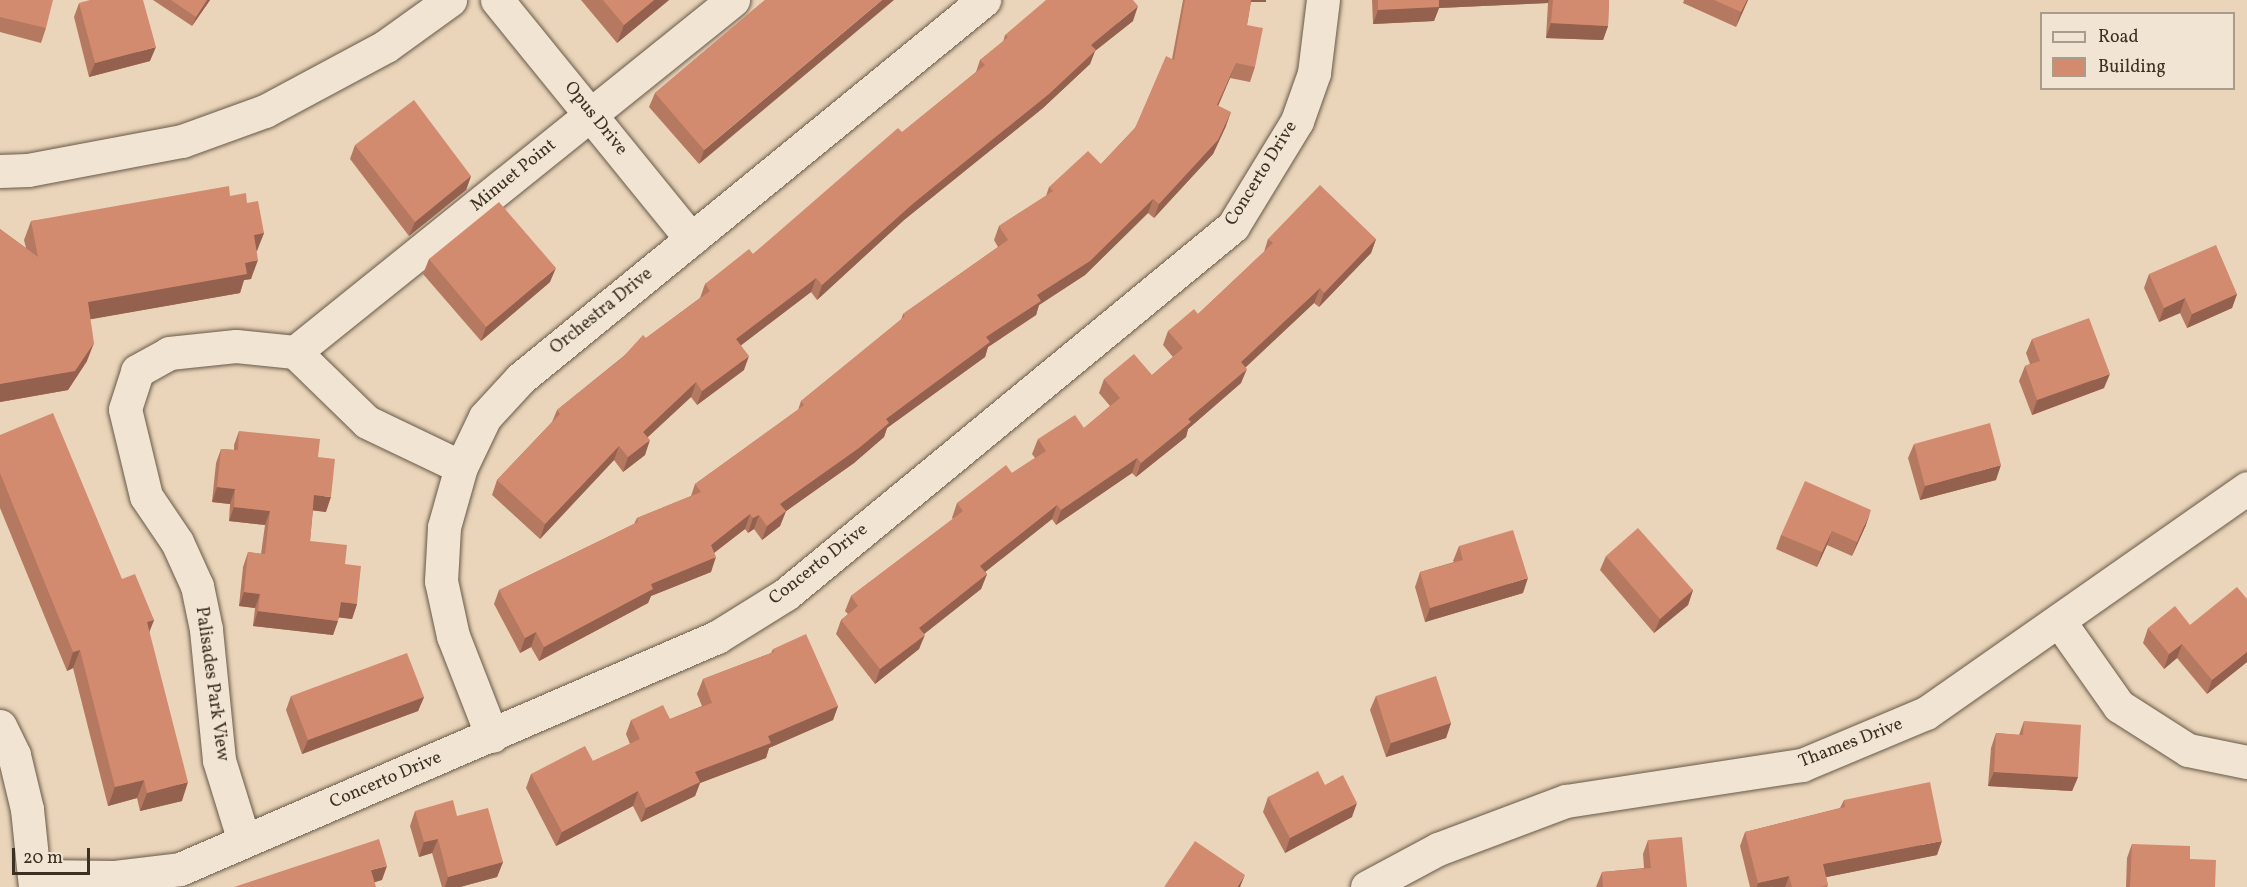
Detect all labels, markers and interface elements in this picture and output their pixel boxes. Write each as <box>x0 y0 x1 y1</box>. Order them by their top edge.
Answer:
legend <box>2040 12 2235 90</box>
text: Road <box>2098 25 2139 50</box>
text: Building <box>2098 55 2166 80</box>
street label: Opus Drive <box>559 78 631 160</box>
street label: Concerto Drive <box>1221 118 1303 230</box>
street label: Minuet Point <box>467 135 561 217</box>
street label: Orchestra Drive <box>546 264 658 360</box>
street label: Concerto Drive <box>765 520 873 610</box>
street label: Palisades Park View <box>189 605 233 763</box>
street label: Thames Drive <box>1796 714 1906 774</box>
street label: Concerto Drive <box>327 748 445 814</box>
scale bar <box>15 836 93 874</box>
text: 20 m <box>23 846 63 871</box>

